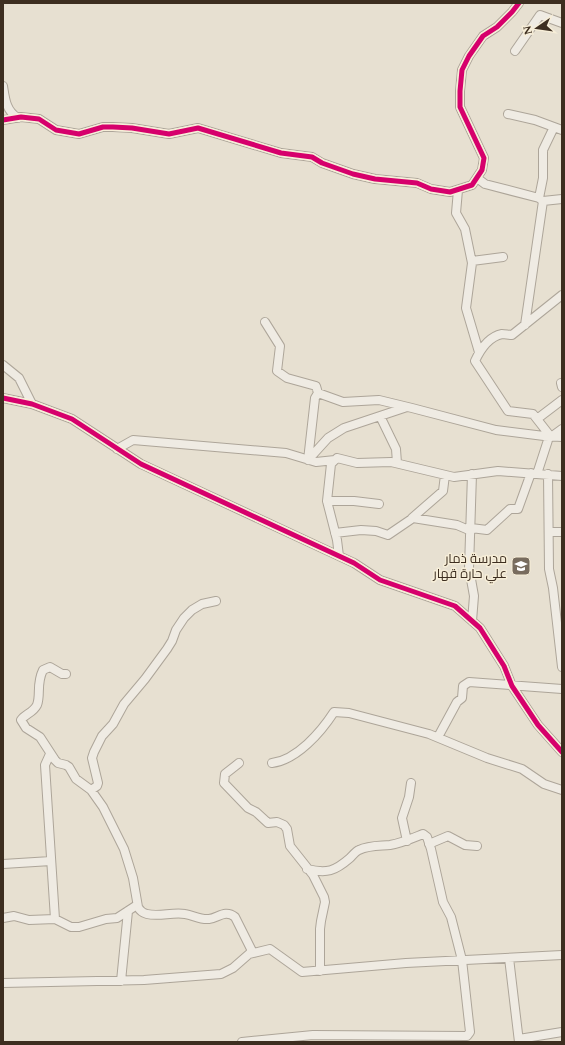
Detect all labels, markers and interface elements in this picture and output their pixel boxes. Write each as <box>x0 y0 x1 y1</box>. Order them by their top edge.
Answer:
north arrow <box>517 8 557 48</box>
text: N <box>518 24 537 36</box>
place label: مدرسة ذمار علي حارة قهار <box>432 549 507 584</box>
school or university icon: مدرسة ذمار علي حارة قهار <box>510 555 532 577</box>

